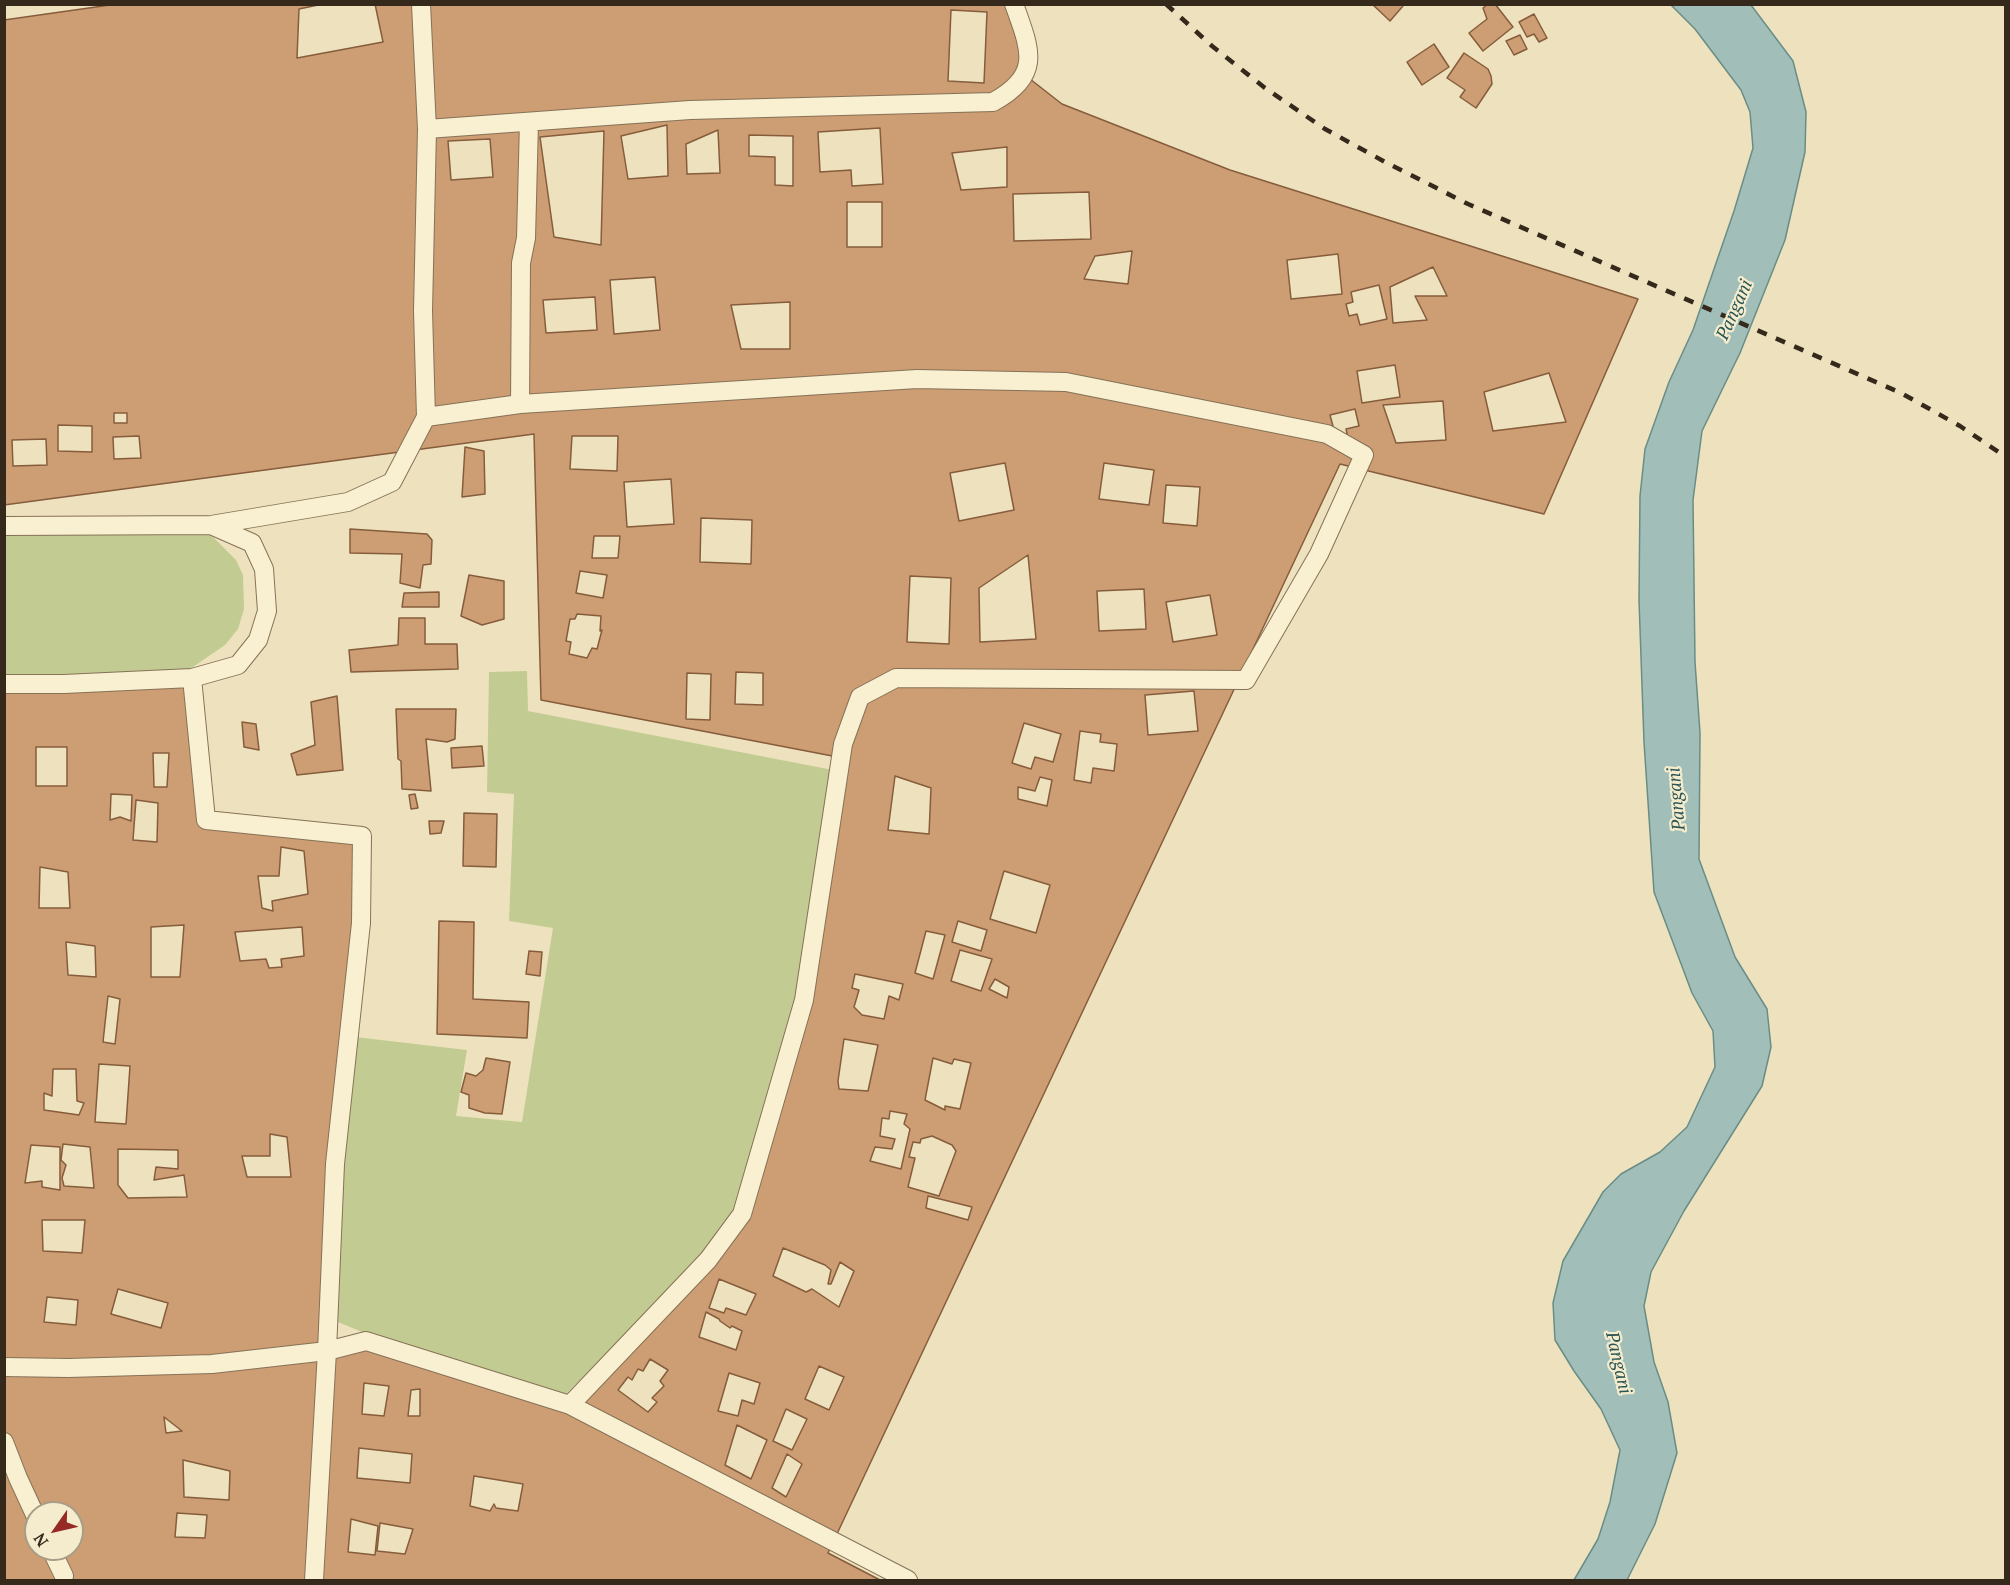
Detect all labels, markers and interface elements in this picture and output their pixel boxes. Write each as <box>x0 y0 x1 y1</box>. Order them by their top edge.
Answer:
water label: Pangani <box>1712 277 1758 343</box>
water label: Pangani <box>1663 767 1691 831</box>
water label: Pangani <box>1600 1330 1636 1396</box>
north arrow <box>24 1501 84 1561</box>
text: N <box>28 1529 53 1551</box>

